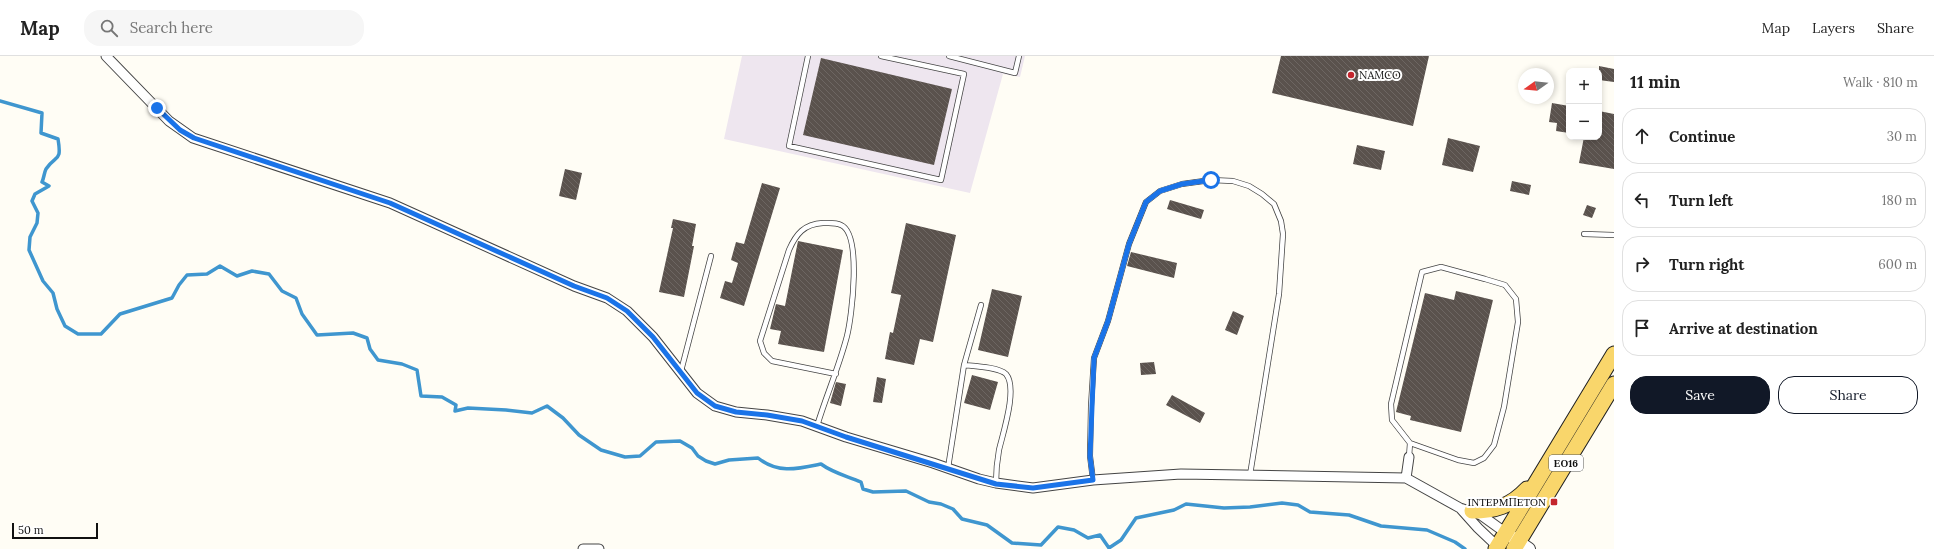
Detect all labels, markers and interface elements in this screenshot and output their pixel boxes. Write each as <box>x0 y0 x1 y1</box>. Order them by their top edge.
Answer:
search box <box>84 10 364 46</box>
text: Map <box>20 16 60 40</box>
icon: search <box>98 17 120 39</box>
text: Search here <box>130 18 213 37</box>
text: Map <box>1762 19 1790 37</box>
text: Layers <box>1812 19 1855 37</box>
text: Share <box>1877 19 1914 37</box>
place label: NAMCO <box>1359 68 1401 82</box>
north arrow <box>1518 68 1554 104</box>
map controls <box>1566 68 1602 140</box>
button: + <box>1566 68 1602 104</box>
marker: NAMCO <box>1346 70 1356 80</box>
text: 11 min <box>1630 71 1680 93</box>
text: Walk · 810 m <box>1843 74 1918 91</box>
route end <box>148 99 166 117</box>
button: − <box>1566 104 1602 140</box>
icon: ahead <box>1631 125 1653 147</box>
text: Continue <box>1669 127 1735 146</box>
text: 30 m <box>1887 128 1917 145</box>
route start <box>1202 171 1220 189</box>
icon: left <box>1631 189 1653 211</box>
text: Turn left <box>1669 191 1733 210</box>
text: 180 m <box>1882 192 1917 209</box>
icon: right <box>1631 253 1653 275</box>
text: Turn right <box>1669 255 1745 274</box>
text: 600 m <box>1878 256 1917 273</box>
icon: arrive <box>1631 317 1653 339</box>
text: Arrive at destination <box>1669 319 1818 338</box>
button: Save <box>1630 376 1770 414</box>
button: Share <box>1778 376 1918 414</box>
road number: ΕΟ16 <box>1549 455 1583 471</box>
place label: ΙΝΤΕΡΜΠΕΤΟΝ <box>1468 495 1546 509</box>
marker: ΙΝΤΕΡΜΠΕΤΟΝ <box>1549 497 1559 507</box>
scale bar <box>12 521 98 540</box>
text: 50 m <box>18 523 44 537</box>

